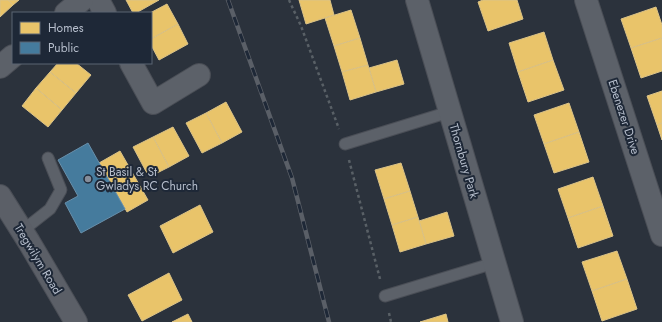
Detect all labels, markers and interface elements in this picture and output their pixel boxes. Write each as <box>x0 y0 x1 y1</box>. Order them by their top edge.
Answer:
legend <box>12 12 152 64</box>
text: Homes <box>48 19 84 37</box>
text: Public <box>48 39 79 57</box>
street label: Ebenezer Drive <box>603 77 645 157</box>
street label: Thornbury Park <box>445 122 483 201</box>
place label: St Basil & St Gwladys RC Church <box>96 163 198 195</box>
marker: St Basil & St Gwladys RC Church <box>83 174 93 184</box>
street label: Tregwilym Road <box>10 220 66 298</box>

